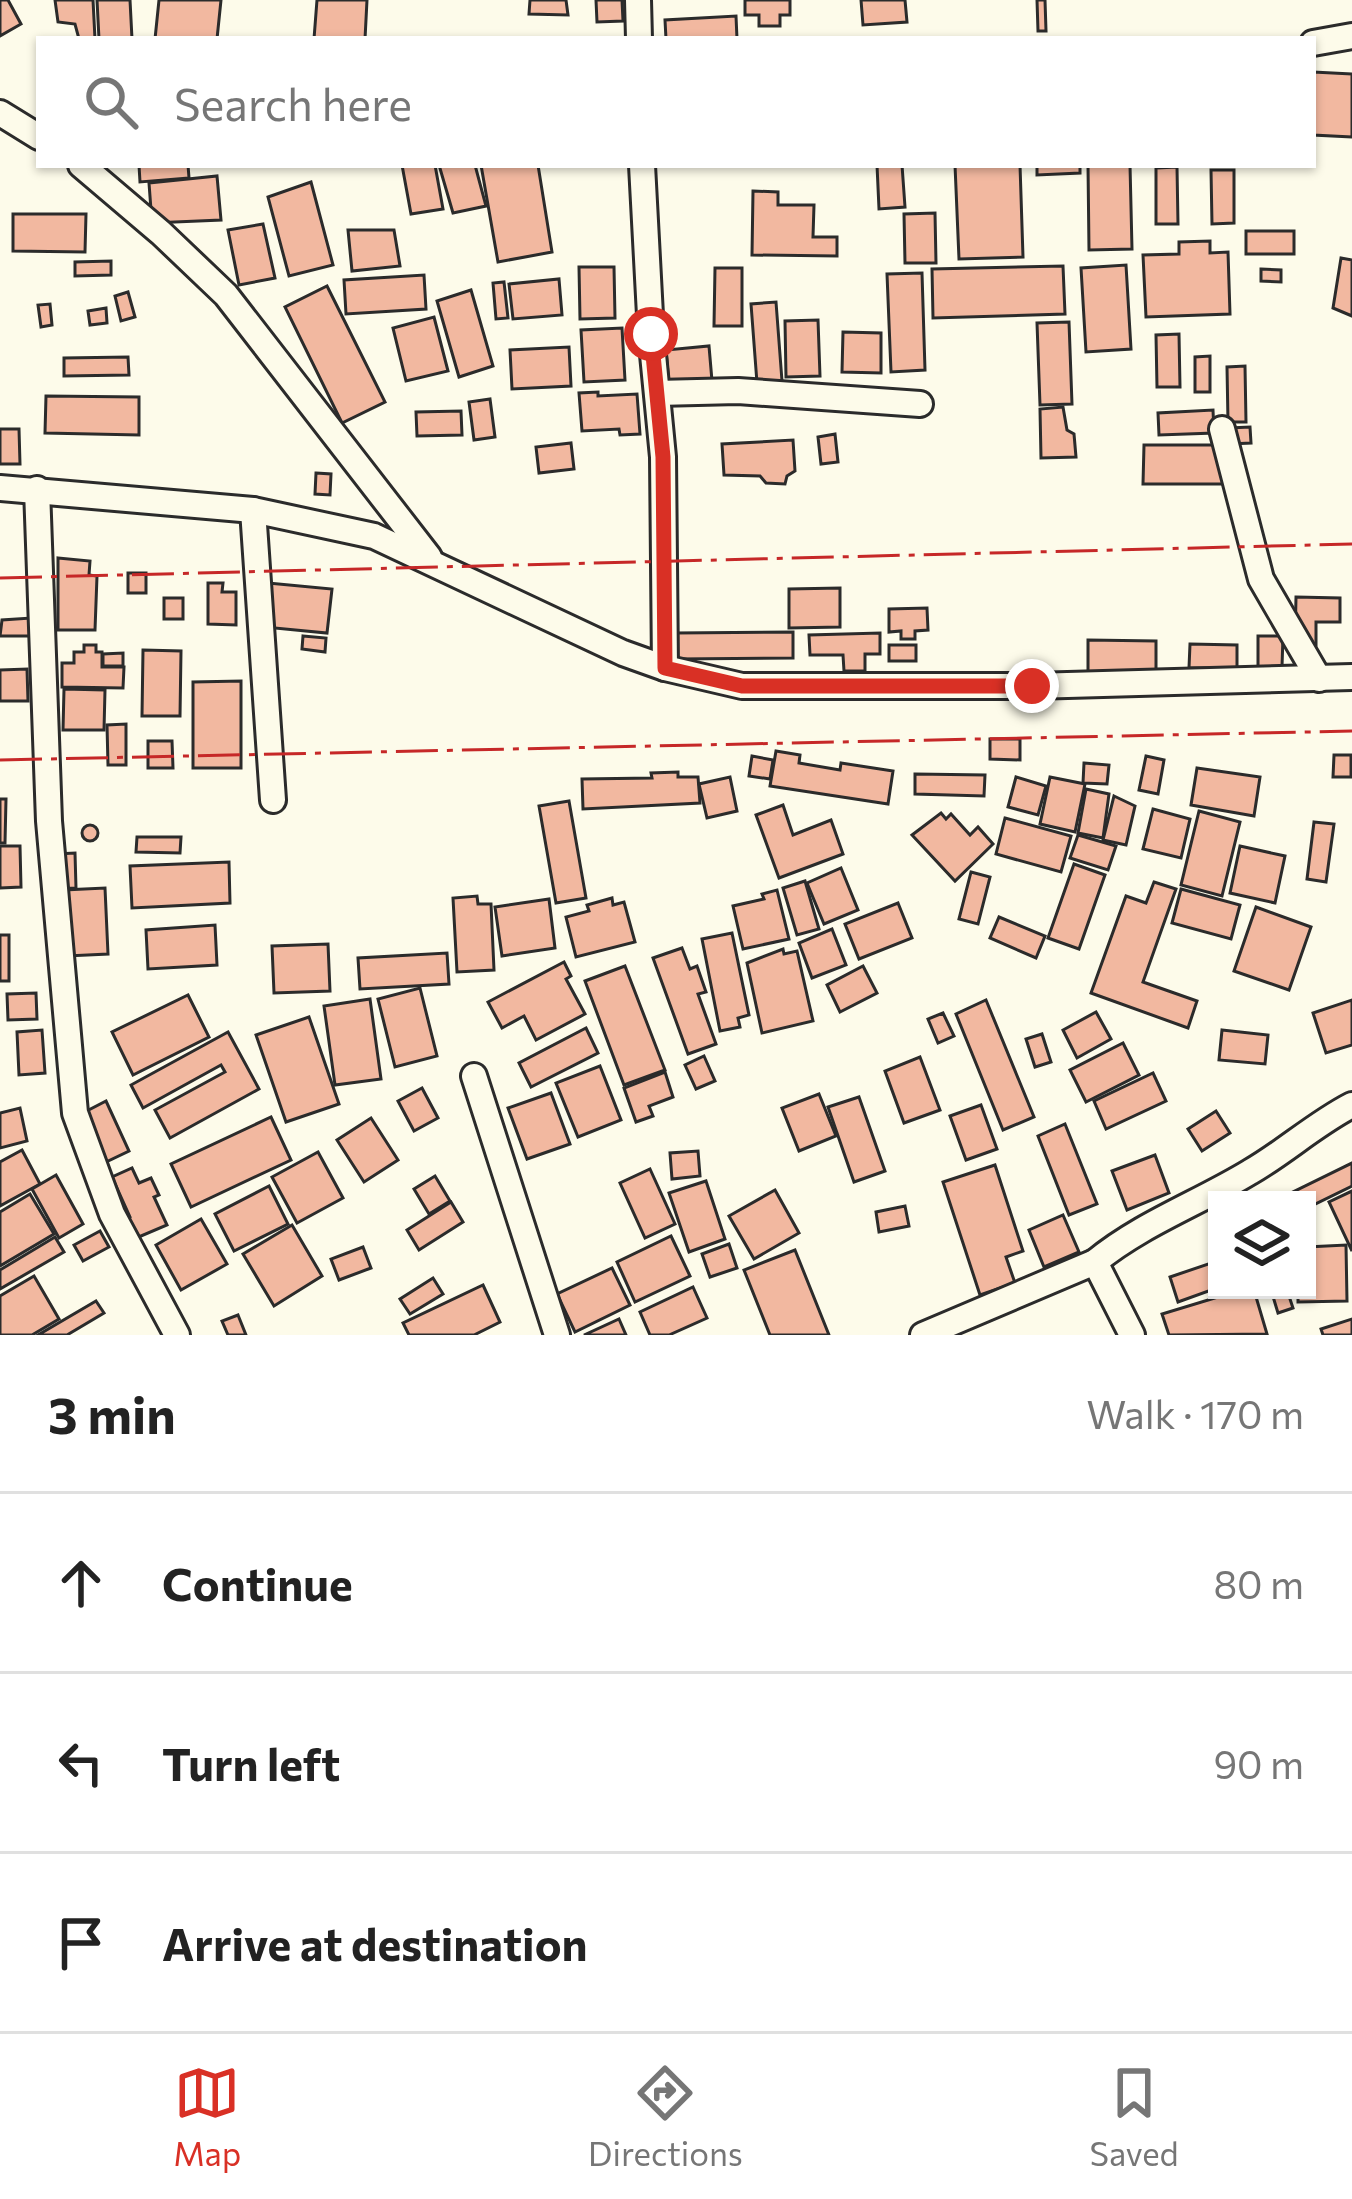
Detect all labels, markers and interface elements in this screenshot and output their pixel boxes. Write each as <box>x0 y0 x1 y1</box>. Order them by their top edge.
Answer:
search box <box>36 36 1316 168</box>
icon: search <box>78 69 144 135</box>
text: Search here <box>174 75 412 130</box>
route start <box>624 307 678 361</box>
route end <box>1005 659 1059 713</box>
map controls <box>1208 1191 1316 1299</box>
button: layers <box>1208 1191 1316 1299</box>
text: 3 min <box>48 1382 176 1445</box>
text: Walk · 170 m <box>1087 1389 1304 1437</box>
icon: ahead <box>48 1550 114 1616</box>
text: Continue <box>162 1555 353 1610</box>
text: 80 m <box>1213 1559 1304 1607</box>
icon: left <box>48 1730 114 1796</box>
text: Turn left <box>162 1735 340 1790</box>
text: 90 m <box>1213 1739 1304 1787</box>
icon: arrive <box>48 1910 114 1976</box>
text: Arrive at destination <box>162 1915 588 1970</box>
tab: Map <box>173 2060 241 2173</box>
tab: Directions <box>588 2060 743 2173</box>
tab: Saved <box>1090 2060 1179 2173</box>

